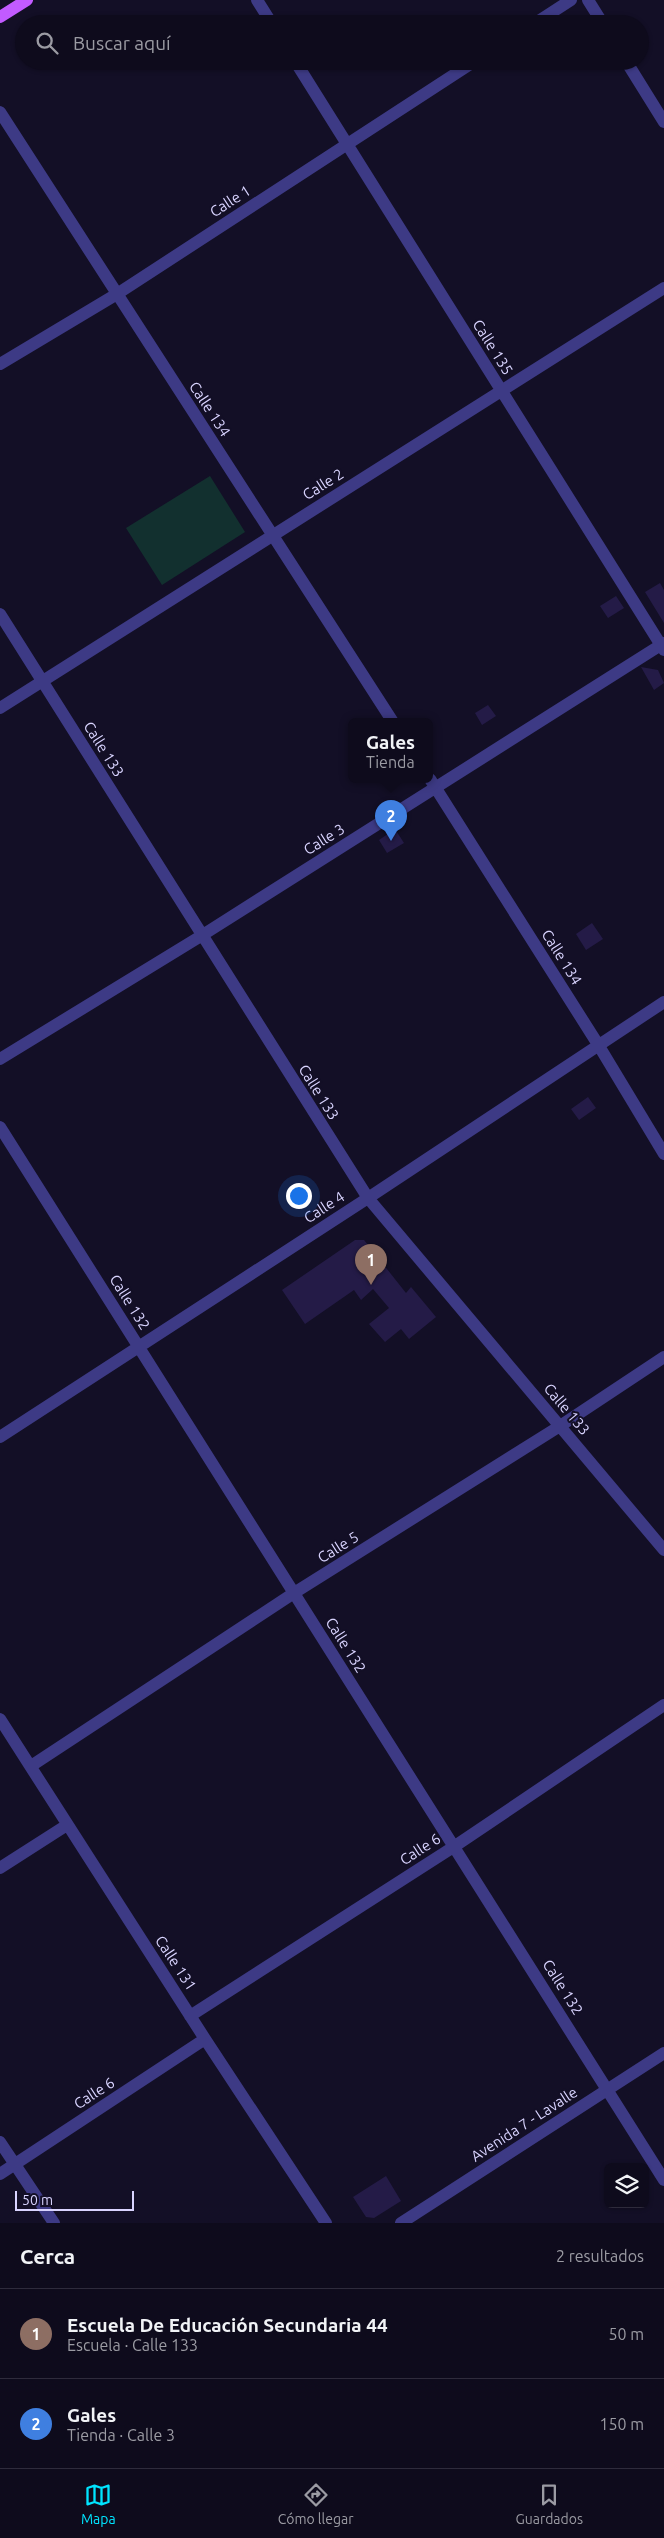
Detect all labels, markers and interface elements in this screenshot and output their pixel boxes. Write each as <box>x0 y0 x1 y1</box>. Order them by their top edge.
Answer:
search box <box>15 15 649 70</box>
icon: search <box>33 29 61 57</box>
text: Buscar aquí <box>73 32 171 54</box>
street label: Calle 1 <box>207 182 253 220</box>
street label: Calle 135 <box>469 316 517 378</box>
street label: Calle 134 <box>186 378 234 440</box>
street label: Calle 2 <box>299 465 347 503</box>
street label: Calle 133 <box>80 718 128 780</box>
popup <box>348 718 433 783</box>
text: Gales <box>366 731 415 753</box>
text: Tienda <box>366 753 415 771</box>
pin: 2 <box>375 800 407 841</box>
street label: Calle 3 <box>300 820 348 858</box>
street label: Calle 134 <box>538 926 586 988</box>
street label: Calle 133 <box>295 1061 343 1123</box>
your location <box>286 1183 312 1209</box>
street label: Calle 4 <box>301 1188 347 1226</box>
pin: 1 <box>355 1244 387 1285</box>
street label: Calle 132 <box>106 1271 154 1333</box>
street label: Calle 133 <box>541 1380 593 1438</box>
street label: Calle 5 <box>314 1528 362 1566</box>
street label: Calle 132 <box>322 1614 370 1676</box>
street label: Calle 6 <box>397 1830 443 1868</box>
street label: Calle 131 <box>152 1932 200 1994</box>
street label: Calle 132 <box>539 1956 587 2018</box>
street label: Calle 6 <box>71 2074 117 2112</box>
street label: Avenida 7 - Lavalle <box>468 2083 580 2165</box>
map controls <box>604 2163 649 2208</box>
button: layers <box>604 2163 649 2208</box>
scale bar <box>15 2188 134 2211</box>
text: 50 m <box>22 2192 53 2208</box>
text: Cerca <box>20 2244 75 2268</box>
text: 2 resultados <box>556 2247 644 2265</box>
text: Escuela De Educación Secundaria 44 <box>67 2314 388 2336</box>
text: 1 <box>31 2325 41 2343</box>
text: 50 m <box>608 2325 644 2343</box>
text: Escuela · Calle 133 <box>67 2336 198 2354</box>
text: Gales <box>67 2404 116 2426</box>
text: 2 <box>31 2415 41 2433</box>
text: 150 m <box>599 2415 644 2433</box>
text: Tienda · Calle 3 <box>67 2426 175 2444</box>
tab: Mapa <box>81 2481 116 2527</box>
tab: Cómo llegar <box>278 2481 353 2527</box>
tab: Guardados <box>515 2481 583 2527</box>

